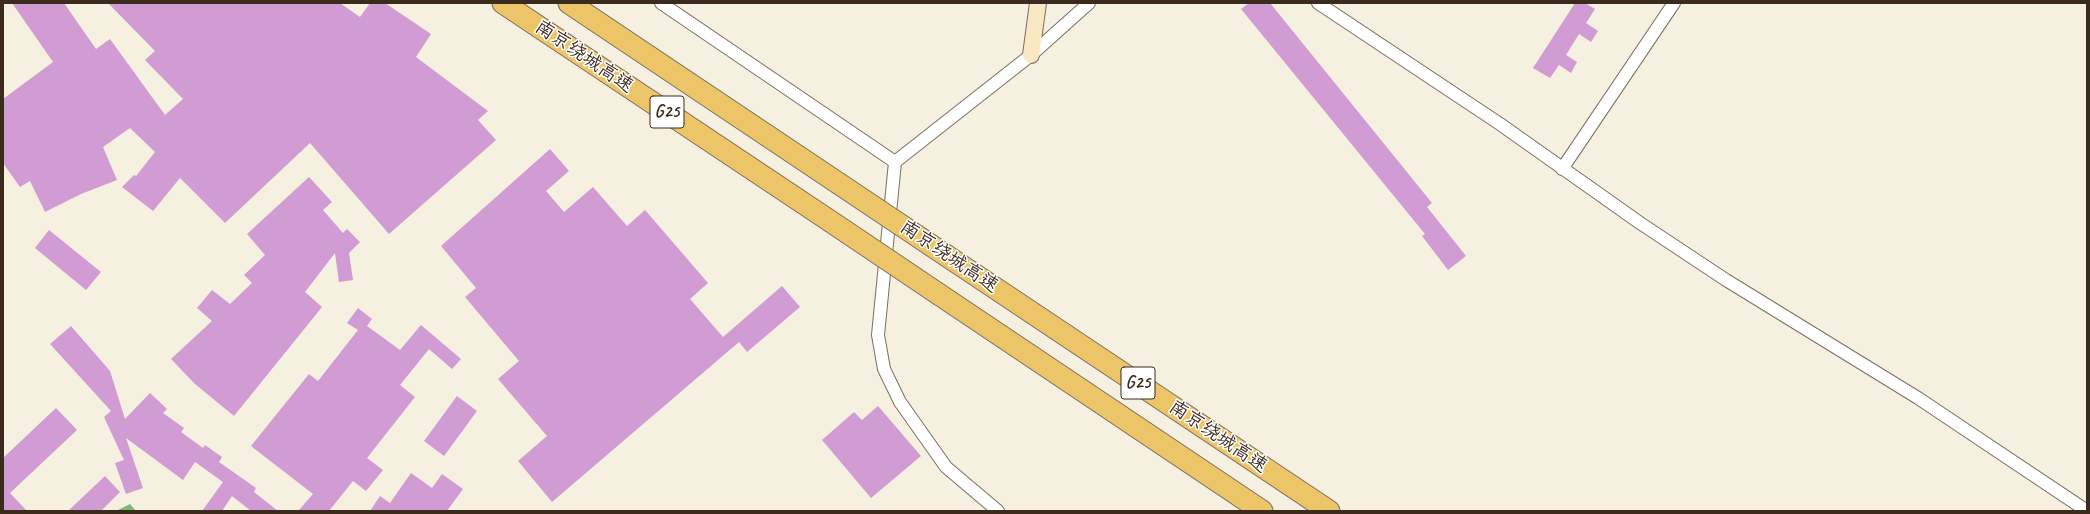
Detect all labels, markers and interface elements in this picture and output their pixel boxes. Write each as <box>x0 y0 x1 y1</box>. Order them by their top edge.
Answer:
street label: 南京绕城高速 <box>530 16 638 98</box>
road number: G25 <box>650 96 684 128</box>
street label: 南京绕城高速 <box>895 216 1003 298</box>
road number: G25 <box>1121 367 1155 399</box>
street label: 南京绕城高速 <box>1164 396 1272 478</box>

